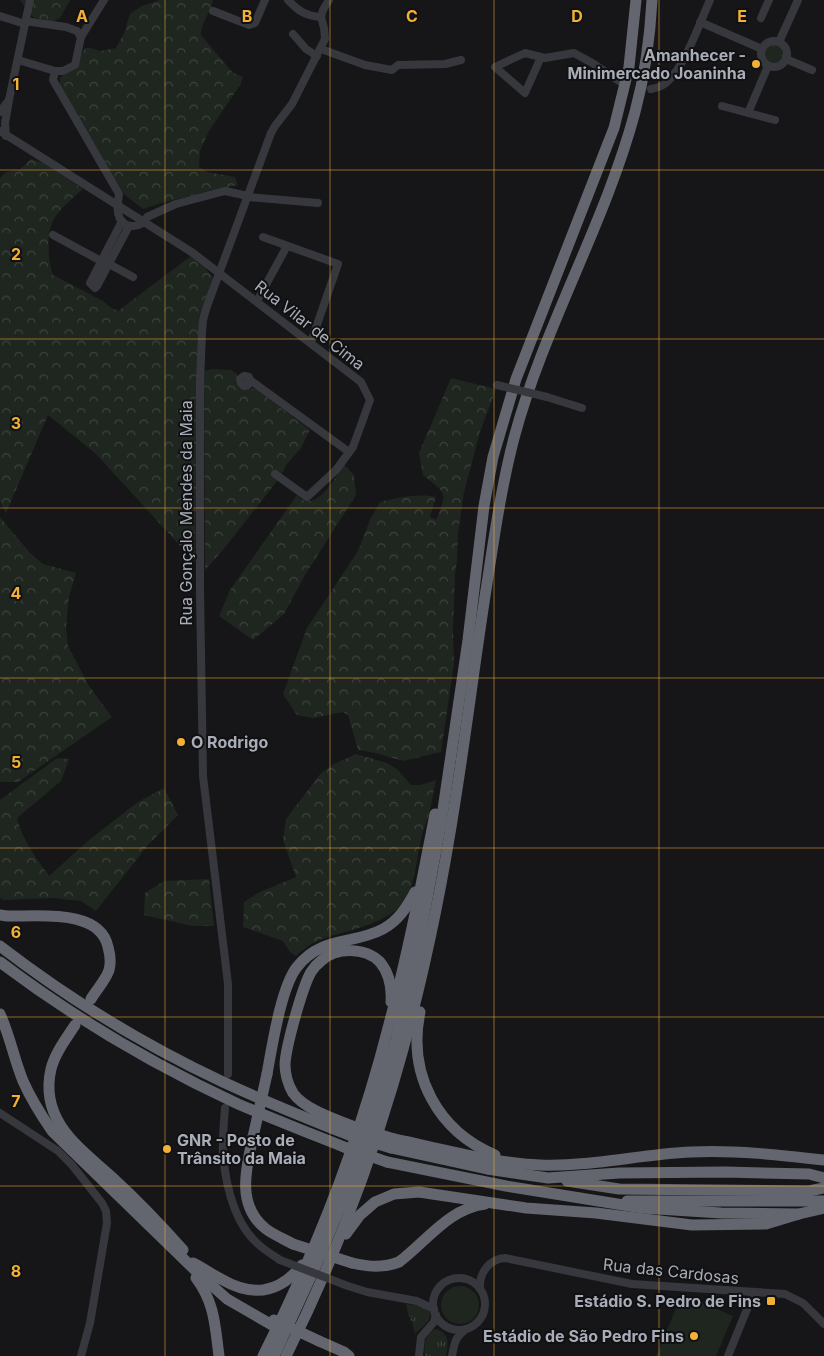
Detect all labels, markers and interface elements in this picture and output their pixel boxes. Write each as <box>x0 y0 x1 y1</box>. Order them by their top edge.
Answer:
text: A <box>76 6 88 26</box>
text: B <box>242 6 252 26</box>
text: C <box>406 6 418 26</box>
text: D <box>571 6 583 26</box>
text: E <box>737 6 747 26</box>
place label: Amanhecer - Minimercado Joaninha <box>568 45 746 83</box>
marker: Amanhecer - Minimercado Joaninha <box>750 58 762 70</box>
text: 1 <box>13 74 19 94</box>
text: 2 <box>11 244 21 264</box>
street label: Rua Vilar de Cima <box>251 276 369 374</box>
street label: Rua Gonçalo Mendes da Maia <box>176 400 196 626</box>
text: 3 <box>11 413 21 433</box>
text: 4 <box>11 583 22 603</box>
place label: O Rodrigo <box>191 732 268 752</box>
marker: O Rodrigo <box>175 736 187 748</box>
text: 5 <box>11 752 21 772</box>
text: 6 <box>11 922 21 942</box>
text: 7 <box>11 1091 21 1111</box>
place label: GNR - Posto de Trânsito da Maia <box>177 1130 306 1168</box>
marker: GNR - Posto de Trânsito da Maia <box>161 1143 173 1155</box>
street label: Rua das Cardosas <box>602 1254 740 1288</box>
text: 8 <box>11 1261 21 1281</box>
place label: Estádio S. Pedro de Fins <box>574 1291 761 1311</box>
marker: Estádio S. Pedro de Fins <box>765 1295 777 1307</box>
place label: Estádio de São Pedro Fins <box>483 1326 684 1346</box>
marker: Estádio de São Pedro Fins <box>688 1330 700 1342</box>

